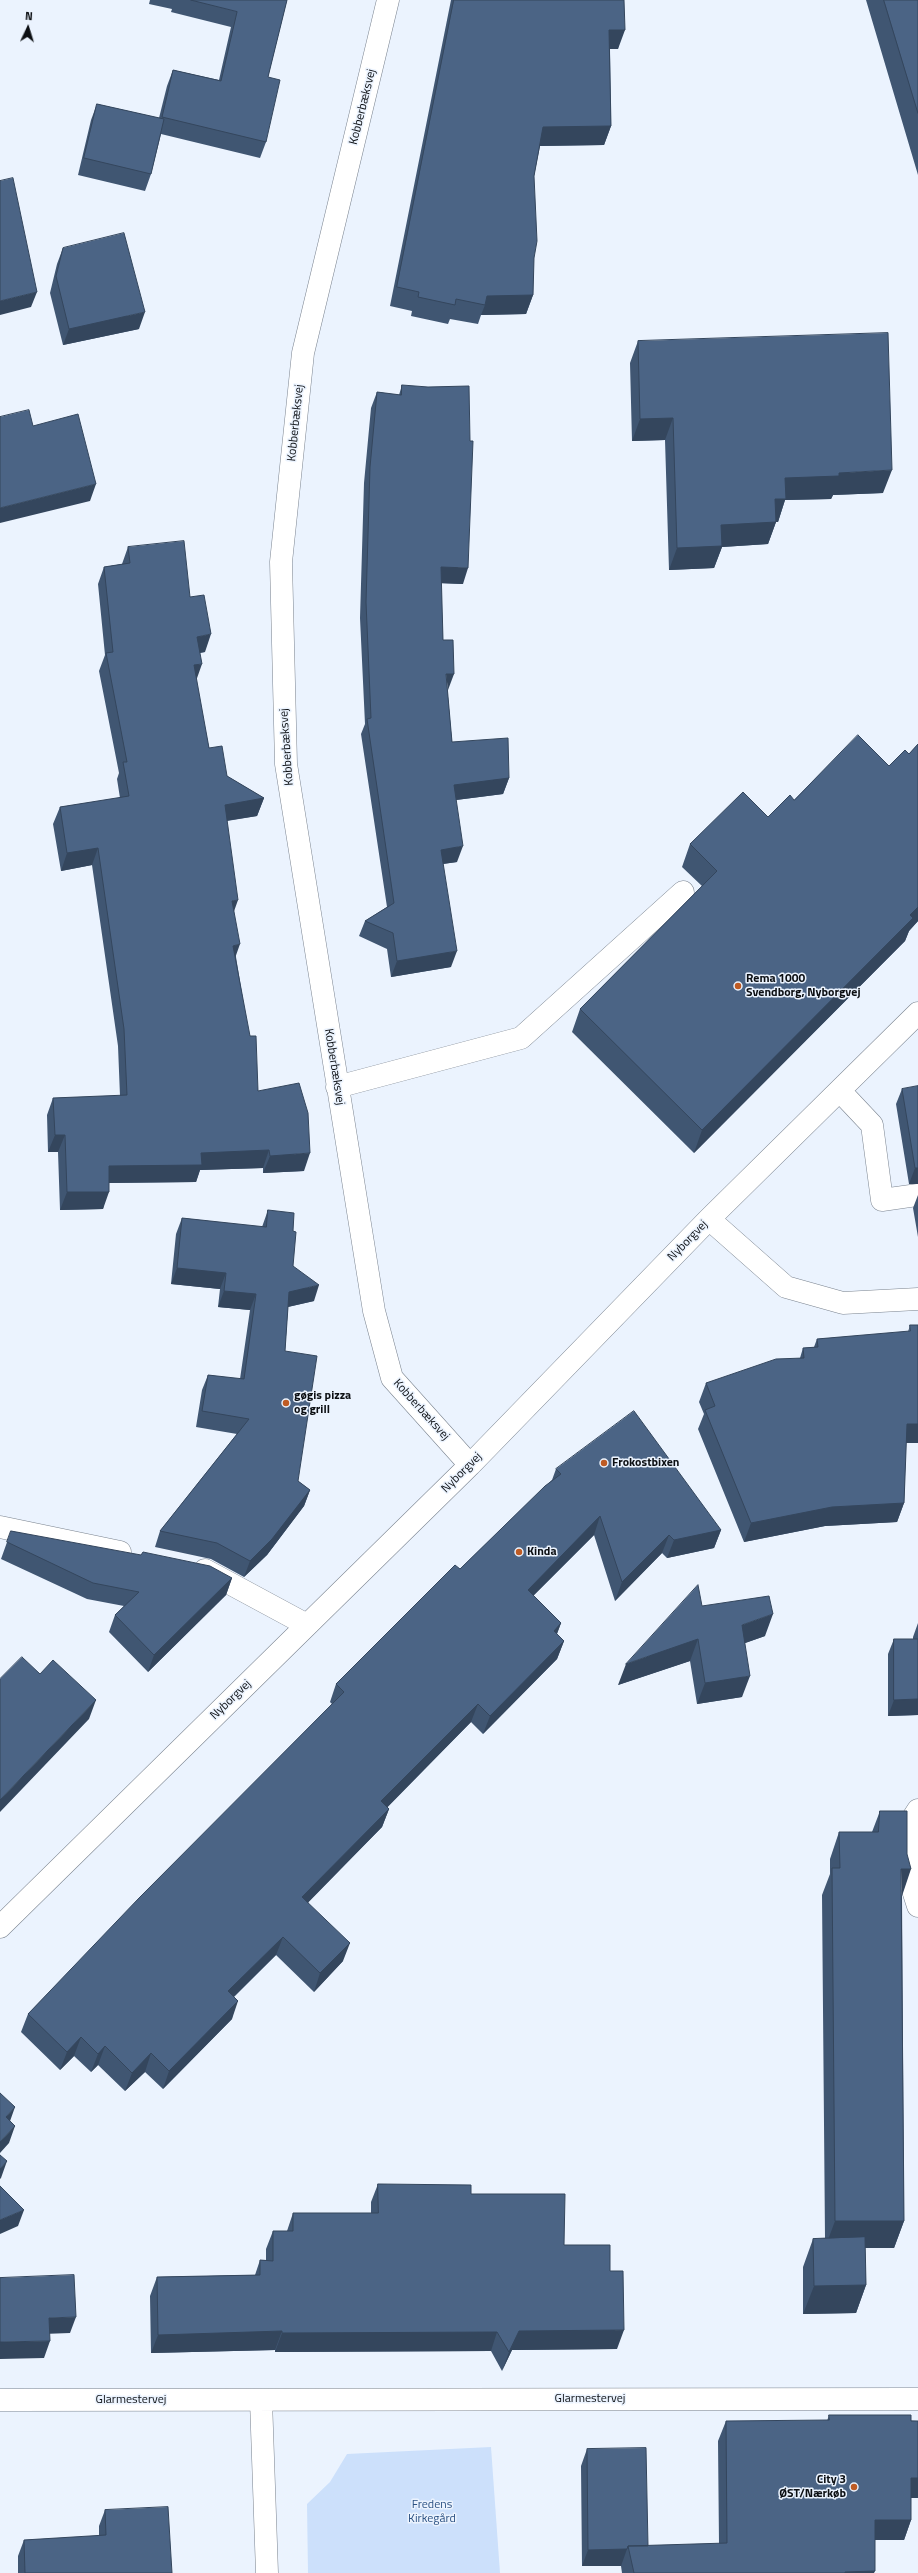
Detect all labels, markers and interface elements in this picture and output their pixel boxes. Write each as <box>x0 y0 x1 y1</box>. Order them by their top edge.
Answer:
north arrow <box>8 8 48 48</box>
text: N <box>24 8 33 24</box>
street label: Kobberbæksvej <box>347 68 379 146</box>
street label: Kobberbæksvej <box>285 384 307 462</box>
street label: Kobberbæksvej <box>277 708 297 786</box>
place label: Rema 1000 Svendborg, Nyborgvej <box>746 972 860 1000</box>
marker: Rema 1000 Svendborg, Nyborgvej <box>733 981 743 991</box>
street label: Kobberbæksvej <box>321 1028 347 1106</box>
street label: Nyborgvej <box>665 1218 711 1264</box>
street label: Kobberbæksvej <box>390 1376 452 1444</box>
place label: gøgis pizza og grill <box>294 1389 351 1417</box>
marker: gøgis pizza og grill <box>281 1398 291 1408</box>
street label: Nyborgvej <box>439 1450 485 1496</box>
place label: Frokostbixen <box>612 1456 679 1470</box>
marker: Frokostbixen <box>599 1458 609 1468</box>
place label: Kinda <box>527 1545 557 1559</box>
marker: Kinda <box>514 1547 524 1557</box>
street label: Nyborgvej <box>208 1677 254 1723</box>
street label: Glarmestervej <box>555 2392 625 2406</box>
street label: Glarmestervej <box>96 2393 166 2407</box>
place label: City 3 ØST/Nærkøb <box>779 2473 846 2501</box>
marker: City 3 ØST/Nærkøb <box>849 2482 859 2492</box>
park label: Fredens Kirkegård <box>408 2498 456 2526</box>

